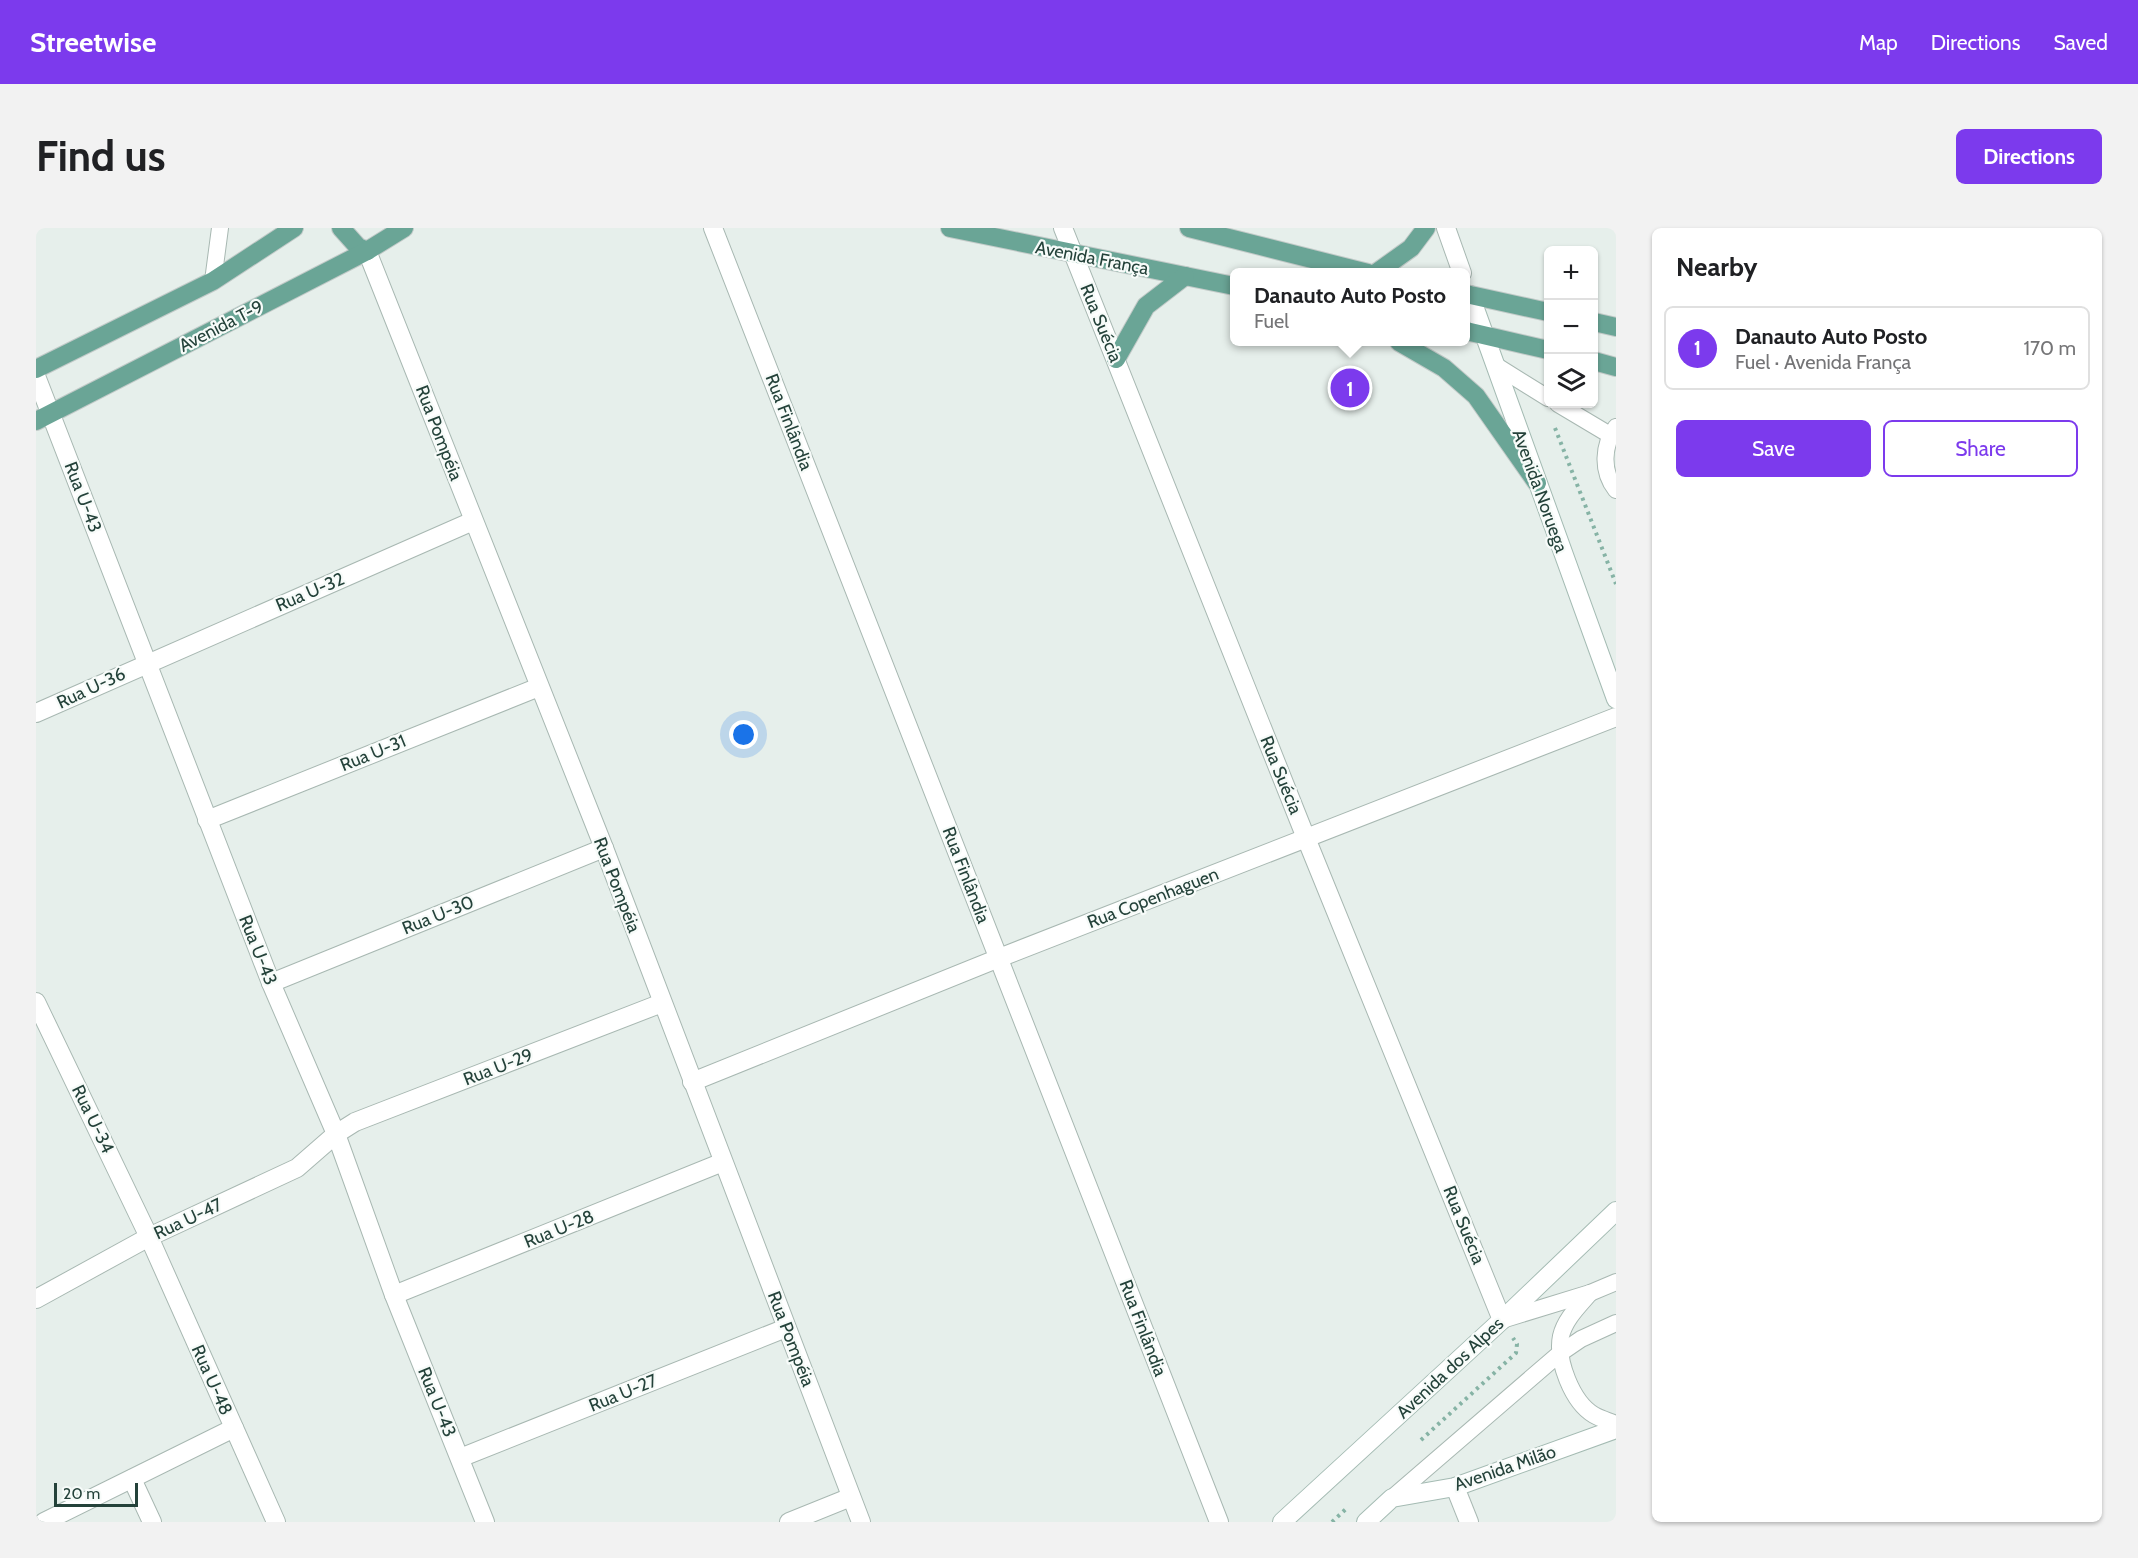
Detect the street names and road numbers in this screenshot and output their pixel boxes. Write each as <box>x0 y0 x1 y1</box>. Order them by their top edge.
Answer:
street label: Avenida França <box>1034 236 1151 280</box>
street label: Rua Suécia <box>1075 281 1127 366</box>
street label: Avenida T-9 <box>175 295 267 357</box>
street label: Rua Finlândia <box>761 371 818 474</box>
street label: Rua Pompéia <box>411 382 467 484</box>
street label: Avenida Noruega <box>1508 427 1573 556</box>
street label: Rua U-43 <box>60 459 106 535</box>
street label: Rua U-32 <box>272 568 348 616</box>
street label: Rua U-36 <box>53 663 129 713</box>
street label: Rua U-31 <box>337 730 409 776</box>
street label: Rua Suécia <box>1255 733 1307 818</box>
street label: Rua Finlândia <box>938 824 995 927</box>
street label: Rua Pompéia <box>589 834 645 936</box>
street label: Rua Copenhaguen <box>1084 863 1222 933</box>
street label: Rua U-30 <box>399 891 477 939</box>
street label: Rua U-43 <box>234 912 282 988</box>
street label: Rua U-29 <box>460 1044 536 1090</box>
street label: Rua U-34 <box>67 1081 119 1157</box>
street label: Rua Suécia <box>1438 1183 1490 1268</box>
street label: Rua U-47 <box>150 1194 226 1244</box>
street label: Rua U-28 <box>521 1205 597 1253</box>
street label: Rua Finlândia <box>1115 1277 1172 1380</box>
street label: Rua Pompéia <box>763 1288 819 1390</box>
street label: Avenida dos Alpes <box>1392 1313 1508 1423</box>
street label: Rua U-48 <box>187 1341 237 1419</box>
street label: Rua U-43 <box>413 1364 461 1440</box>
street label: Rua U-27 <box>586 1369 660 1417</box>
street label: Avenida Milão <box>1451 1440 1559 1496</box>

